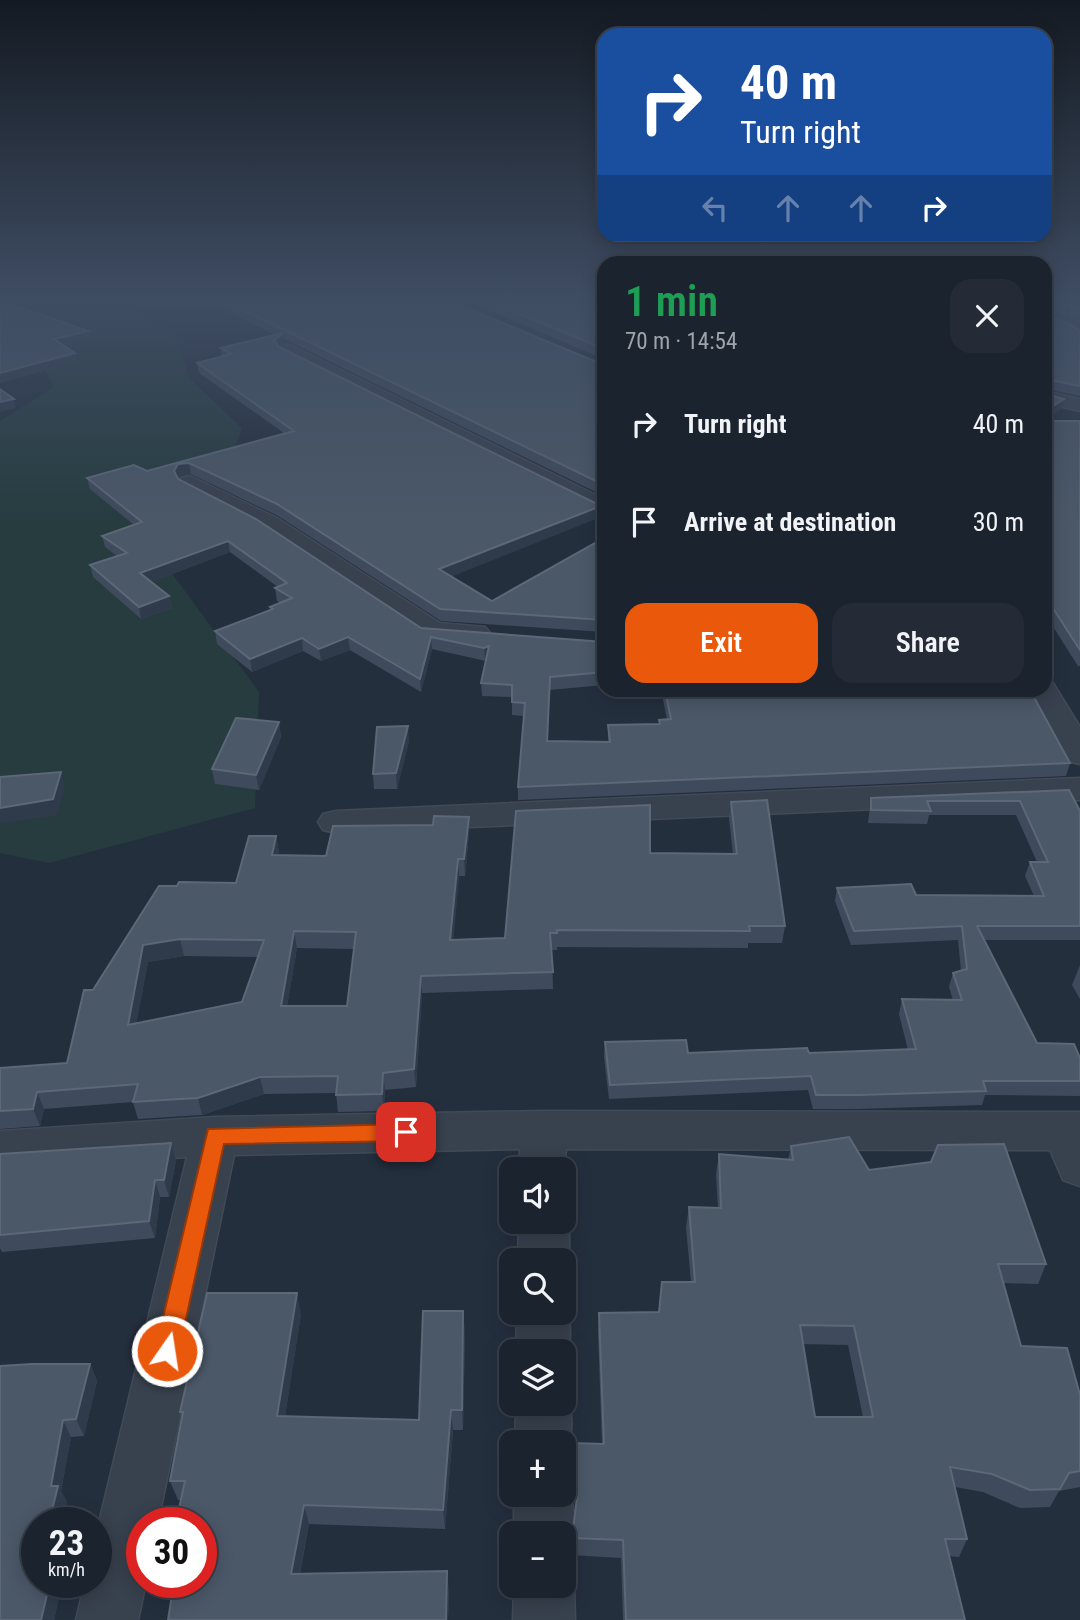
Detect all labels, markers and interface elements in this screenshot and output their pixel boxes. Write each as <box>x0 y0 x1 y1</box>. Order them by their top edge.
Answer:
text: 40 m <box>740 54 837 111</box>
icon: right <box>625 56 716 147</box>
text: Turn right <box>740 113 861 151</box>
icon: left <box>696 189 734 227</box>
icon: ahead <box>769 189 807 227</box>
icon: ahead <box>842 189 880 227</box>
icon: right <box>915 189 953 227</box>
text: 1 min <box>625 277 718 326</box>
button: close <box>950 279 1024 353</box>
text: 70 m · 14:54 <box>625 328 737 355</box>
icon: right <box>625 405 663 443</box>
text: Turn right <box>684 409 786 439</box>
text: 40 m <box>973 409 1024 439</box>
icon: arrive <box>625 503 663 541</box>
text: Arrive at destination <box>684 507 896 537</box>
text: 30 m <box>973 507 1024 537</box>
button: Exit <box>625 603 818 683</box>
button: Share <box>832 603 1024 683</box>
pin <box>376 1102 436 1162</box>
icon: arrive <box>387 1113 425 1151</box>
map controls <box>499 1157 576 1598</box>
button: sound <box>499 1157 576 1234</box>
button: search <box>499 1248 576 1325</box>
position arrow <box>130 1314 204 1388</box>
button: layers <box>499 1339 576 1416</box>
button: + <box>499 1430 576 1507</box>
speed limit sign: 30 <box>126 1507 217 1598</box>
button: − <box>499 1521 576 1598</box>
text: 23 <box>49 1523 84 1564</box>
text: km/h <box>48 1559 85 1580</box>

